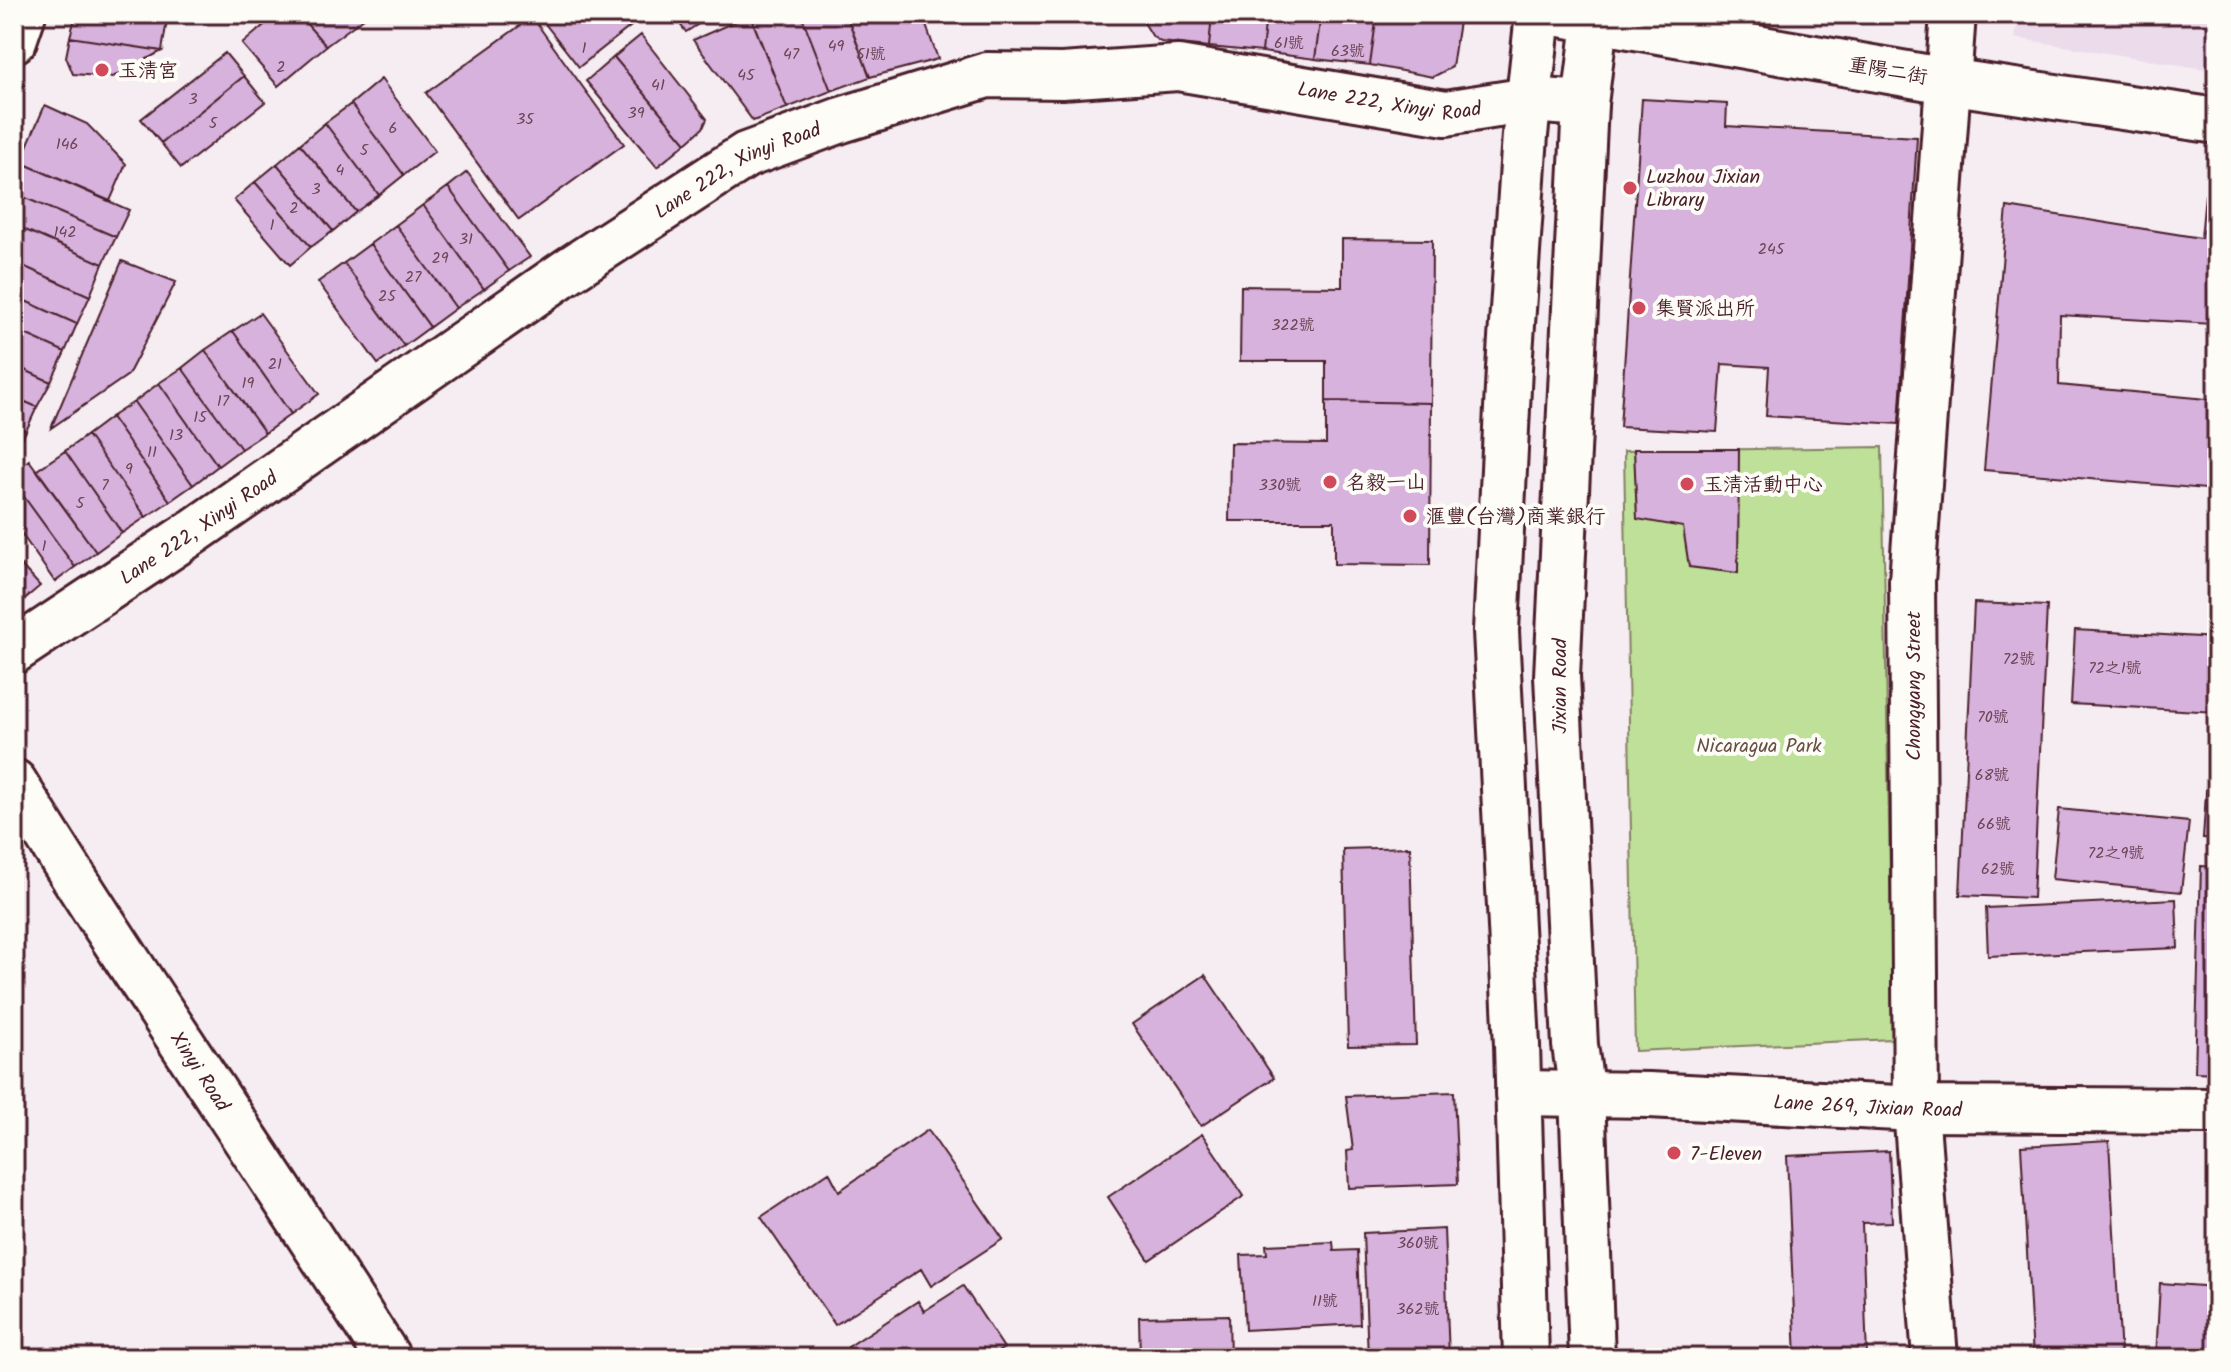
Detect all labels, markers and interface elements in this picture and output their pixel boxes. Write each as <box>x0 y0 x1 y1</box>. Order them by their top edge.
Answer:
house number: 61號 <box>1274 31 1304 56</box>
house number: 49 <box>828 34 845 59</box>
house number: 1 <box>581 36 587 61</box>
house number: 63號 <box>1331 39 1365 64</box>
house number: 47 <box>783 42 800 67</box>
house number: 51號 <box>856 42 886 67</box>
street label: 重陽二街 <box>1845 49 1930 95</box>
house number: 2 <box>276 55 286 80</box>
place label: 玉清宮 <box>118 56 178 88</box>
marker: 玉清宮 <box>93 61 111 79</box>
house number: 45 <box>737 63 756 88</box>
house number: 41 <box>651 73 665 98</box>
street label: Lane 222, Xinyi Road <box>1295 74 1485 131</box>
house number: 3 <box>188 87 198 112</box>
house number: 39 <box>628 101 645 126</box>
house number: 35 <box>516 107 535 132</box>
house number: 5 <box>209 111 219 136</box>
street label: Lane 222, Xinyi Road <box>649 114 827 228</box>
house number: 6 <box>389 116 397 141</box>
house number: 146 <box>56 132 78 157</box>
house number: 5 <box>360 138 370 163</box>
house number: 4 <box>336 158 345 183</box>
place label: Luzhou Jixian Library <box>1646 162 1760 217</box>
house number: 3 <box>311 177 321 202</box>
marker: Luzhou Jixian Library <box>1621 179 1639 197</box>
house number: 2 <box>289 196 299 221</box>
house number: 1 <box>269 213 275 238</box>
house number: 142 <box>53 220 77 245</box>
house number: 31 <box>459 227 473 252</box>
house number: 245 <box>1758 237 1786 262</box>
house number: 29 <box>431 246 449 271</box>
house number: 27 <box>405 265 422 290</box>
house number: 25 <box>378 284 397 309</box>
place label: 集賢派出所 <box>1655 294 1755 326</box>
marker: 集賢派出所 <box>1630 299 1648 317</box>
house number: 322號 <box>1271 313 1315 338</box>
house number: 21 <box>268 352 282 377</box>
house number: 19 <box>242 371 255 396</box>
house number: 17 <box>217 389 230 414</box>
house number: 15 <box>193 405 208 430</box>
house number: 13 <box>169 423 183 448</box>
house number: 11 <box>147 440 157 465</box>
house number: 9 <box>125 457 133 482</box>
street label: Lane 222, Xinyi Road <box>114 463 286 594</box>
place label: 名毅一山 <box>1346 468 1426 500</box>
place label: 玉清活動中心 <box>1703 470 1823 502</box>
house number: 7 <box>101 473 109 498</box>
house number: 330號 <box>1259 473 1301 498</box>
marker: 名毅一山 <box>1321 473 1339 491</box>
marker: 玉清活動中心 <box>1678 475 1696 493</box>
house number: 5 <box>76 491 86 516</box>
place label: 滙豐(台灣)商業銀行 <box>1426 502 1606 534</box>
marker: 滙豐(台灣)商業銀行 <box>1401 507 1419 525</box>
house number: 1 <box>41 534 47 559</box>
street label: Chongyang Street <box>1899 611 1931 761</box>
street label: Jixian Road <box>1545 637 1577 734</box>
house number: 72號 <box>2003 647 2035 672</box>
house number: 72之1號 <box>2088 656 2142 681</box>
house number: 70號 <box>1977 705 2009 730</box>
park label: Nicaragua Park <box>1696 731 1822 763</box>
house number: 68號 <box>1975 763 2009 788</box>
house number: 66號 <box>1977 812 2011 837</box>
house number: 72之9號 <box>2088 841 2144 866</box>
house number: 62號 <box>1981 857 2015 882</box>
street label: Xinyi Road <box>161 1026 238 1119</box>
street label: Lane 269, Jixian Road <box>1772 1088 1963 1127</box>
place label: 7-Eleven <box>1690 1139 1762 1171</box>
marker: 7-Eleven <box>1665 1144 1683 1162</box>
house number: 360號 <box>1397 1231 1439 1256</box>
house number: 11號 <box>1312 1289 1338 1314</box>
house number: 362號 <box>1396 1297 1440 1322</box>

